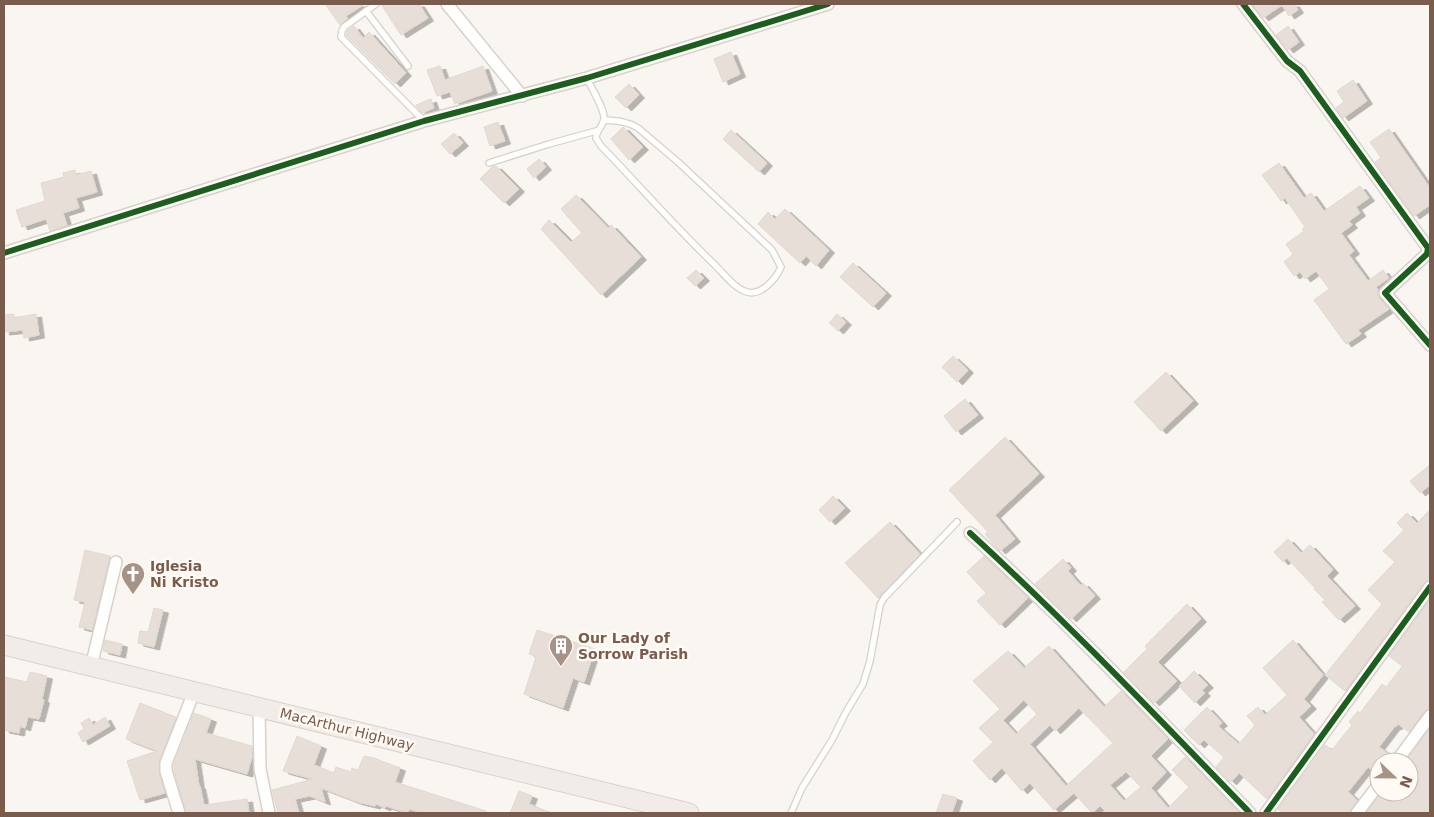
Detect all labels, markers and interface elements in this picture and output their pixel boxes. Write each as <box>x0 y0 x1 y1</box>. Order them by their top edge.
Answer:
place label: Iglesia Ni Kristo <box>150 558 219 590</box>
church icon: Iglesia Ni Kristo <box>120 561 146 595</box>
place label: Our Lady of Sorrow Parish <box>578 630 688 662</box>
building icon: Our Lady of Sorrow Parish <box>548 633 574 667</box>
street label: MacArthur Highway <box>278 705 416 753</box>
north arrow <box>1369 752 1419 802</box>
text: N <box>1396 773 1416 790</box>

